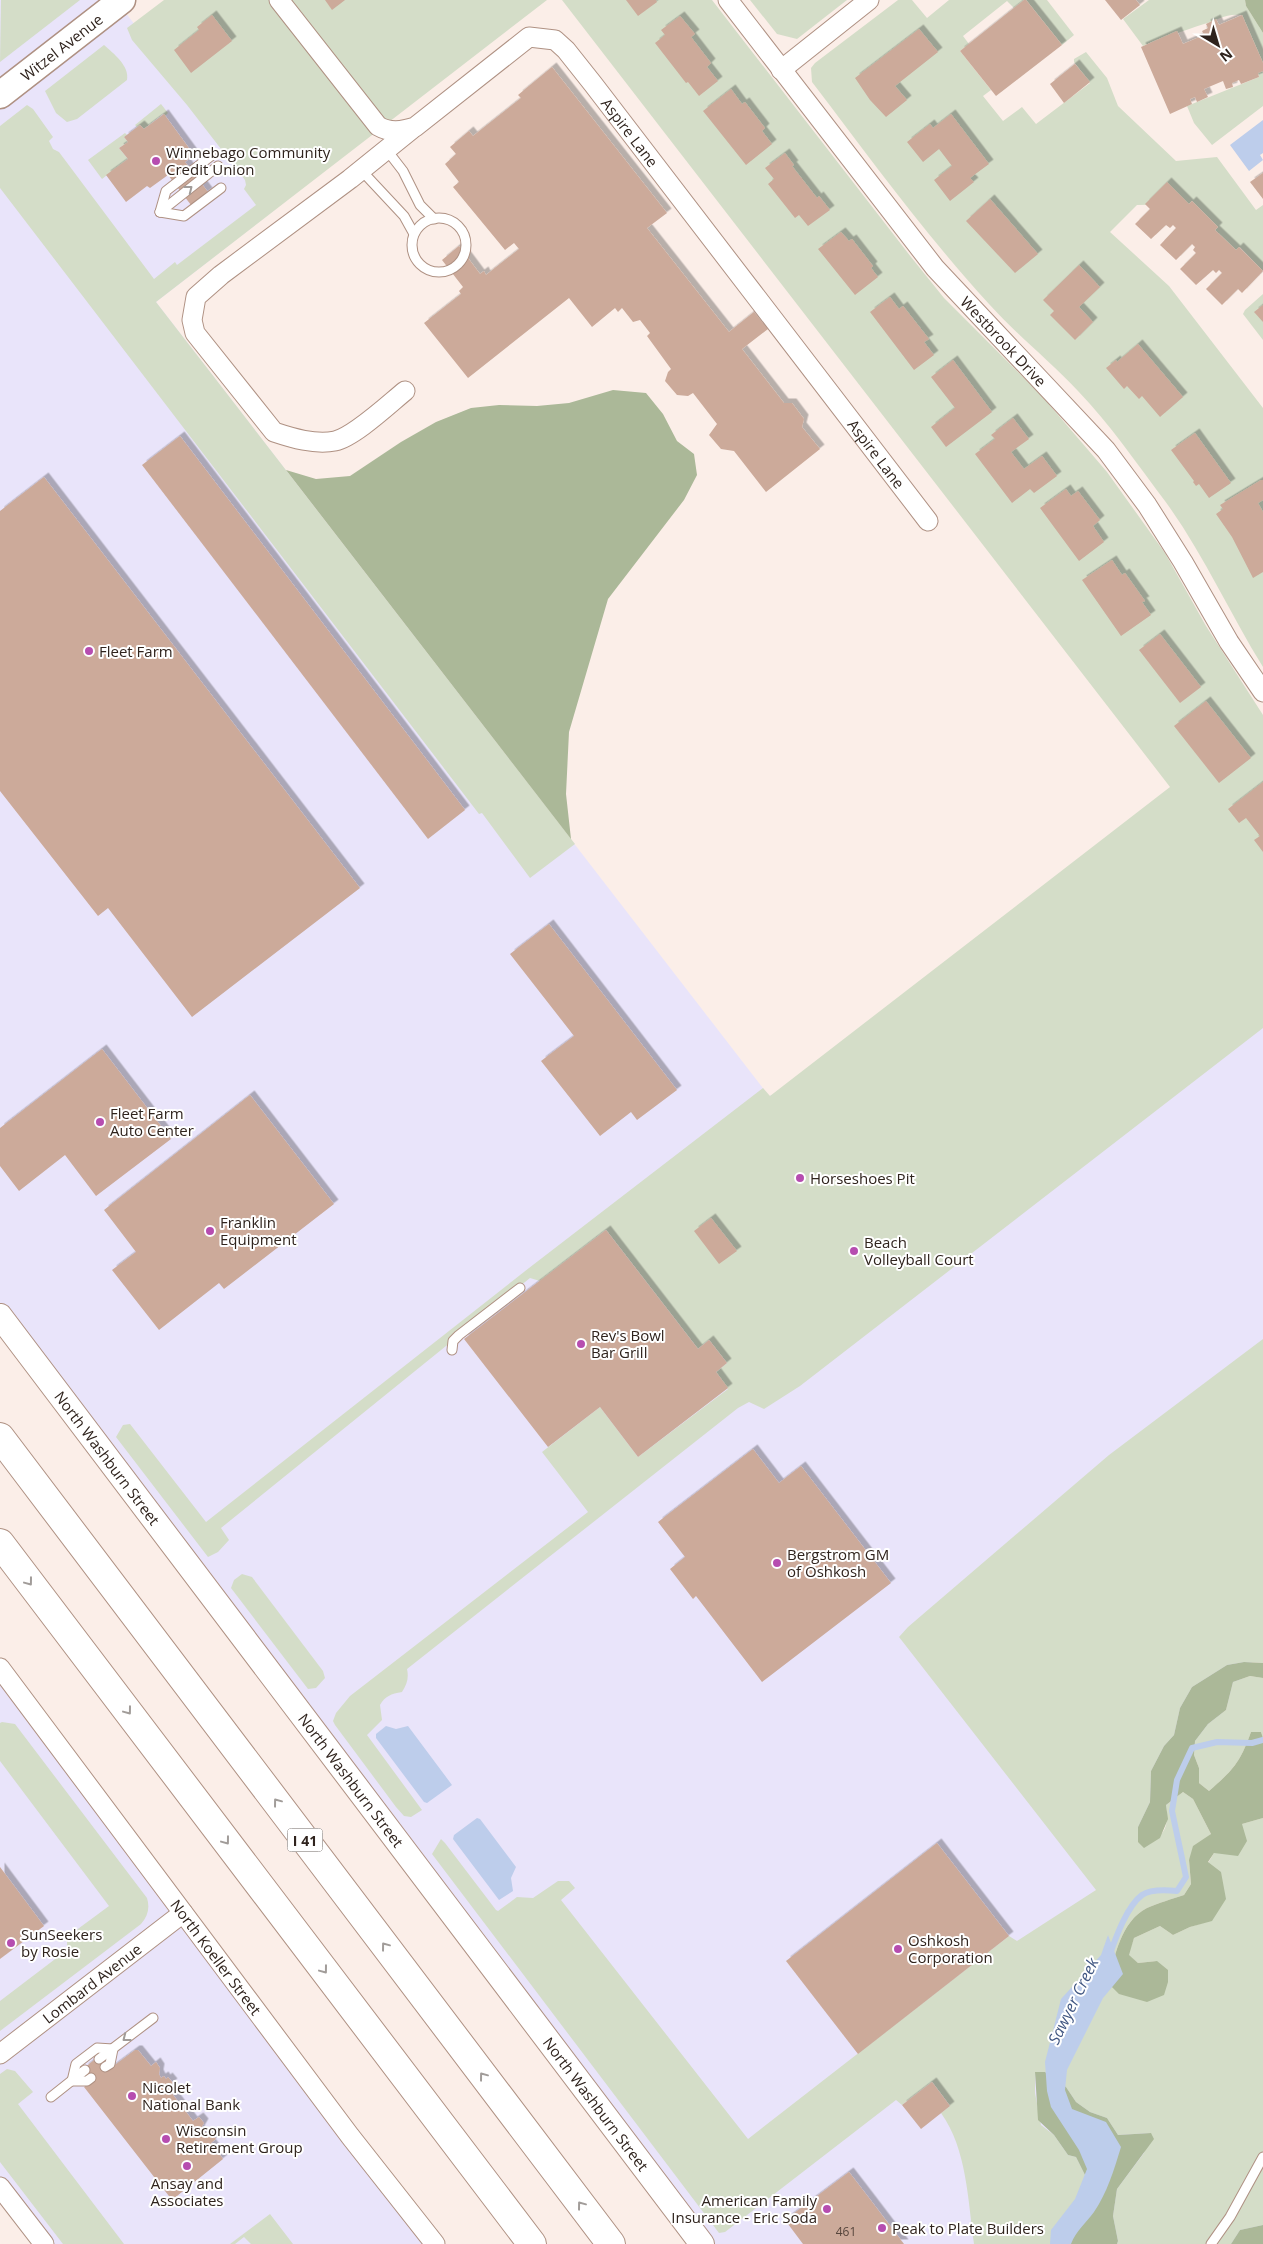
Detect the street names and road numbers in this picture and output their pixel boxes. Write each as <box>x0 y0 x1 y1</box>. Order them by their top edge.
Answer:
street label: Witzel Avenue <box>17 9 107 85</box>
street label: Aspire Lane <box>597 94 663 171</box>
street label: Westbrook Drive <box>956 292 1051 391</box>
street label: Aspire Lane <box>844 415 909 492</box>
street label: North Washburn Street <box>50 1387 165 1529</box>
street label: North Washburn Street <box>294 1709 408 1851</box>
road number: I 41 <box>288 1828 322 1852</box>
street label: North Koeller Street <box>166 1895 266 2019</box>
street label: Lombard Avenue <box>38 1939 145 2028</box>
street label: North Washburn Street <box>539 2033 653 2175</box>

